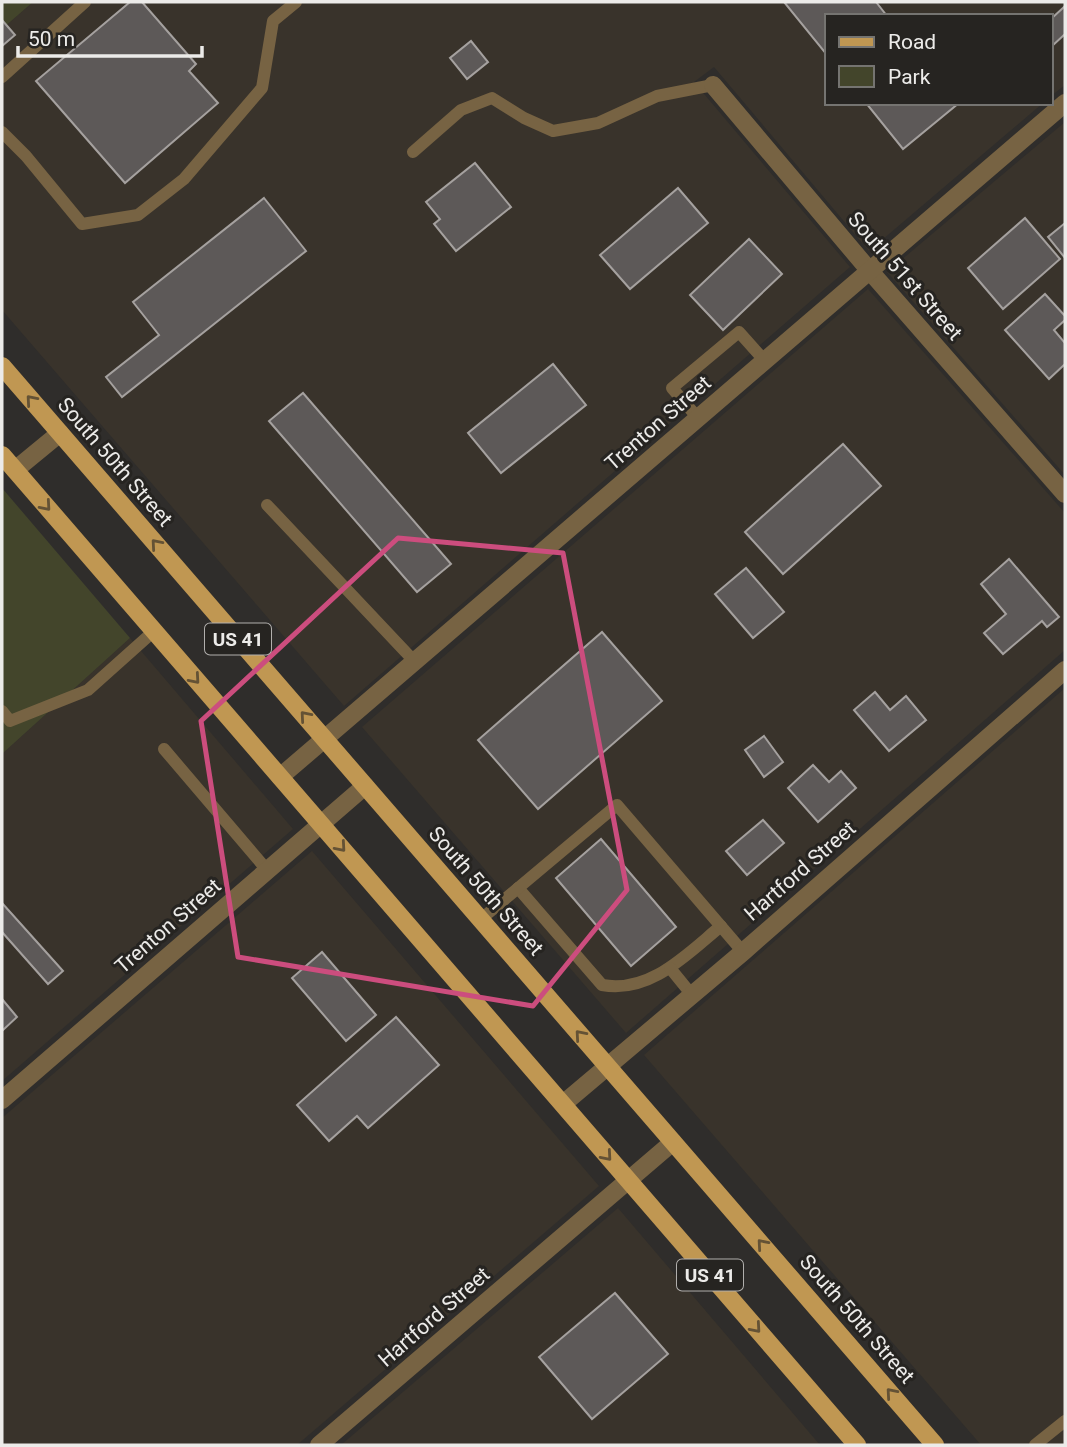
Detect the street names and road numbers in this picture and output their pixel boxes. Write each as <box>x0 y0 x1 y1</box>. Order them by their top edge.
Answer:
street label: South 51st Street <box>843 207 967 345</box>
street label: Trenton Street <box>600 370 716 475</box>
street label: South 50th Street <box>53 393 177 531</box>
road number: US 41 <box>205 624 271 654</box>
street label: Hartford Street <box>739 816 861 926</box>
street label: South 50th Street <box>424 822 548 960</box>
street label: Trenton Street <box>110 873 226 978</box>
street label: South 50th Street <box>795 1250 919 1388</box>
road number: US 41 <box>677 1260 743 1290</box>
street label: Hartford Street <box>373 1262 495 1372</box>

